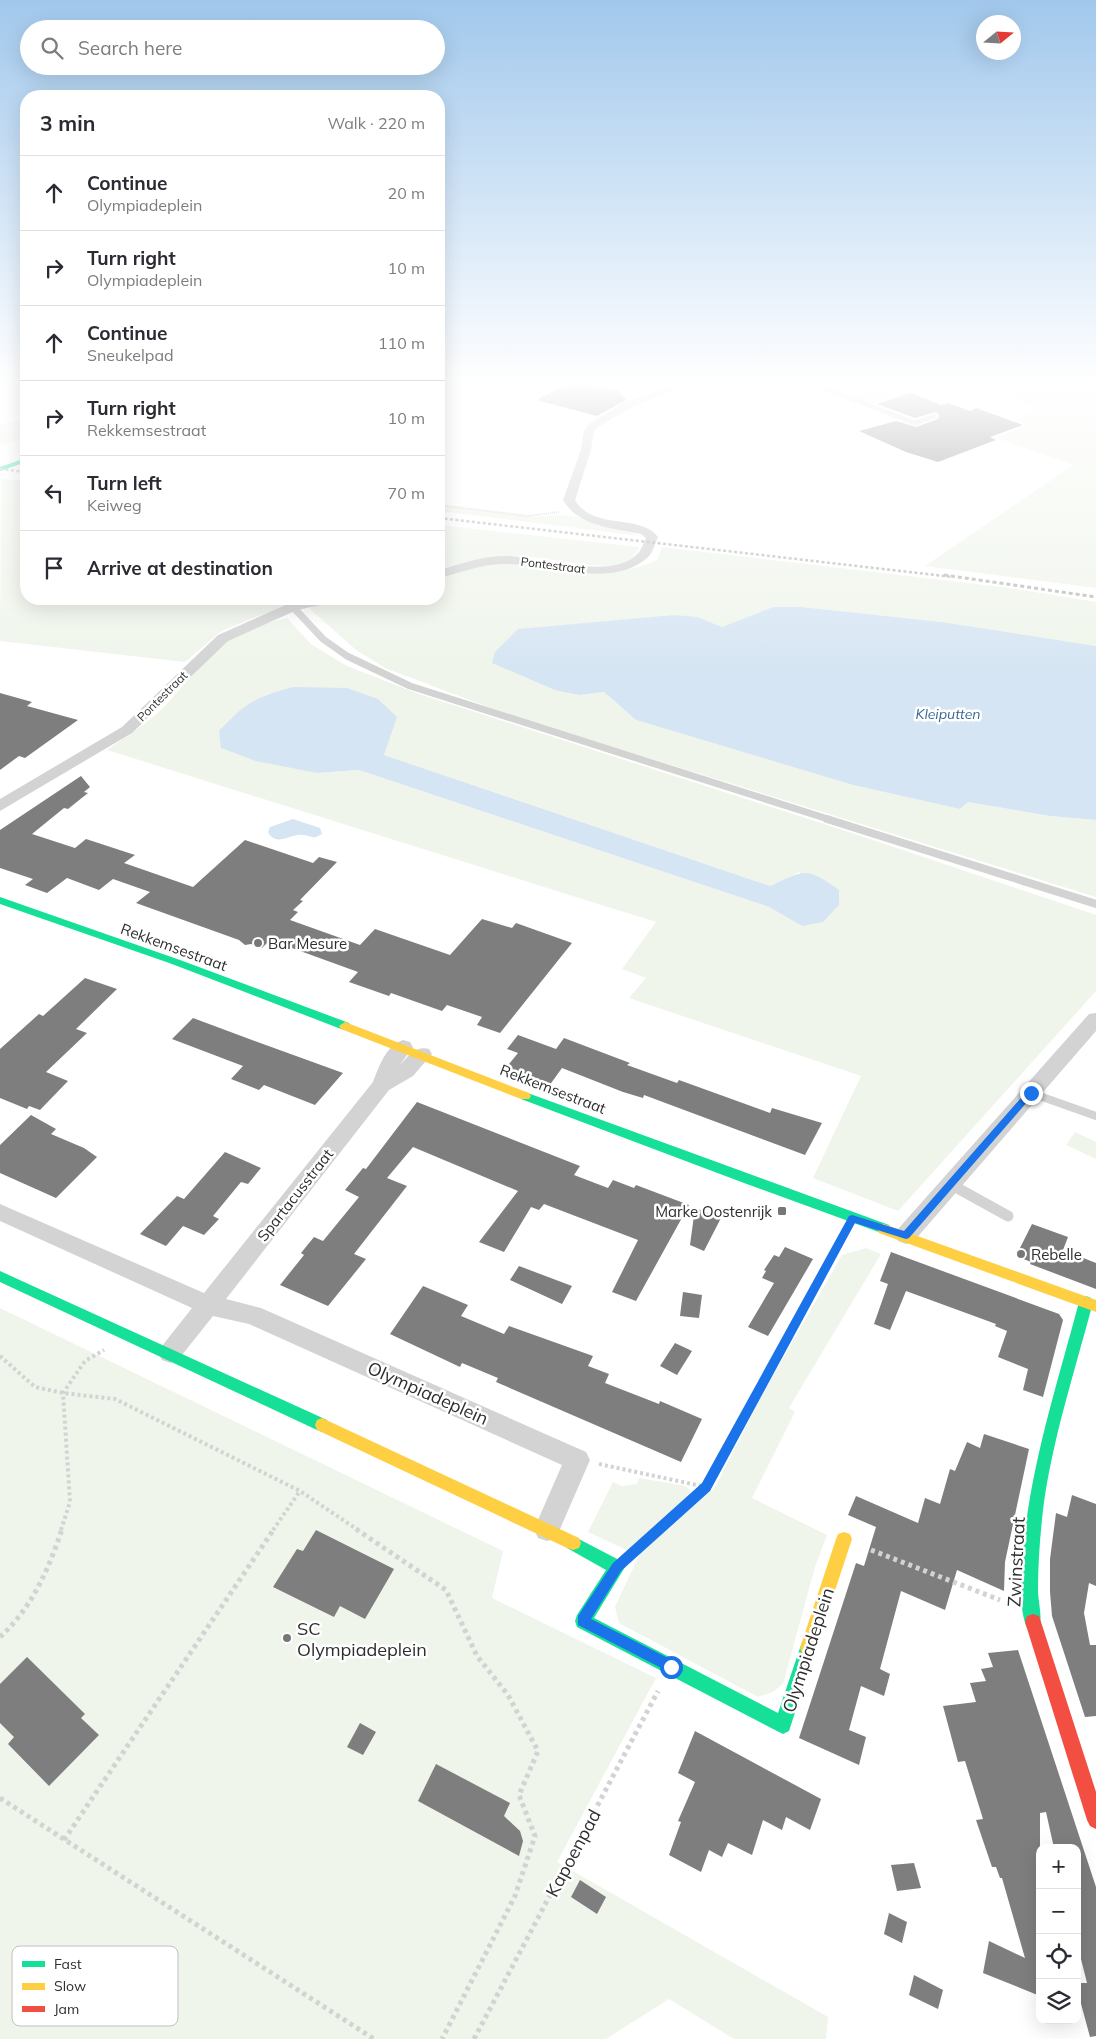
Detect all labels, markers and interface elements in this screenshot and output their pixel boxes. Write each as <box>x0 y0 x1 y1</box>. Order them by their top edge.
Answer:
north arrow <box>976 15 1021 60</box>
search box <box>20 20 445 75</box>
icon: search <box>38 34 66 62</box>
text: Search here <box>78 36 182 60</box>
text: 3 min <box>40 110 95 136</box>
text: Walk · 220 m <box>327 113 425 133</box>
text: Continue <box>87 171 167 195</box>
icon: ahead <box>40 179 68 207</box>
text: 20 m <box>388 183 425 203</box>
text: Olympiadeplein <box>87 195 202 215</box>
text: Turn right <box>87 246 176 270</box>
icon: right <box>40 254 68 282</box>
text: 10 m <box>388 258 425 278</box>
text: Olympiadeplein <box>87 270 202 290</box>
text: Continue <box>87 321 167 345</box>
icon: ahead <box>40 329 68 357</box>
text: 110 m <box>378 333 425 353</box>
text: Sneukelpad <box>87 345 174 365</box>
text: Turn right <box>87 396 176 420</box>
icon: right <box>40 404 68 432</box>
text: 10 m <box>388 408 425 428</box>
text: Rekkemsestraat <box>87 420 206 440</box>
text: Turn left <box>87 471 162 495</box>
icon: left <box>40 479 68 507</box>
text: 70 m <box>388 483 425 503</box>
text: Keiweg <box>87 495 142 515</box>
icon: arrive <box>40 554 68 582</box>
street label: Pontestraat <box>520 554 586 576</box>
text: Arrive at destination <box>87 556 273 580</box>
street label: Pontestraat <box>134 668 190 724</box>
water label: Kleiputten <box>916 705 981 723</box>
street label: Rekkemsestraat <box>118 919 230 975</box>
place label: Bar Mesure <box>268 934 347 953</box>
marker: Bar Mesure <box>252 937 264 949</box>
street label: Rekkemsestraat <box>497 1060 609 1118</box>
route end <box>1020 1082 1043 1105</box>
street label: Spartacusstraat <box>253 1145 337 1245</box>
place label: Marke Oostenrijk <box>655 1202 772 1221</box>
marker: Marke Oostenrijk <box>776 1205 788 1217</box>
place label: Rebelle <box>1031 1245 1082 1264</box>
marker: Rebelle <box>1015 1248 1027 1260</box>
street label: Olympiadeplein <box>364 1356 492 1430</box>
street label: Zwinstraat <box>1002 1516 1030 1608</box>
street label: Olympiadeplein <box>777 1585 839 1715</box>
place label: SC Olympiadeplein <box>297 1617 427 1661</box>
marker: SC Olympiadeplein <box>281 1632 293 1644</box>
route start <box>660 1656 683 1679</box>
street label: Kapoenpad <box>540 1805 606 1901</box>
map controls <box>1036 1844 1081 2024</box>
button: + <box>1036 1844 1081 1889</box>
button: − <box>1036 1889 1081 1934</box>
button: locate <box>1036 1934 1081 1979</box>
legend <box>12 1946 178 2026</box>
text: Fast <box>54 1955 82 1973</box>
text: Slow <box>54 1977 86 1995</box>
button: layers <box>1036 1979 1081 2024</box>
text: Jam <box>54 2000 79 2018</box>

